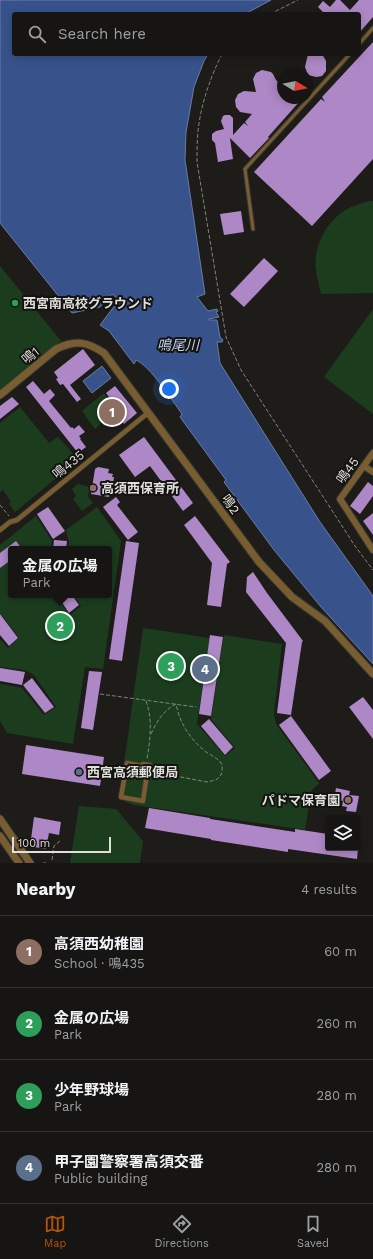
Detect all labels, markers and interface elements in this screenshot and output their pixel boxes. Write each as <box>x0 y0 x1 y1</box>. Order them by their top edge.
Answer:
search box <box>12 12 361 56</box>
icon: search <box>26 23 48 45</box>
text: Search here <box>58 25 146 43</box>
north arrow <box>277 68 313 104</box>
place label: 西宮南高校グラウンド <box>23 296 153 311</box>
marker: 西宮南高校グラウンド <box>10 298 20 308</box>
water label: 鳴尾川 <box>157 337 201 353</box>
street label: 鳴1 <box>19 344 42 367</box>
your location <box>159 379 179 399</box>
pin: 1 <box>99 397 125 427</box>
street label: 鳴435 <box>50 447 87 482</box>
street label: 鳴45 <box>333 454 362 486</box>
place label: 高須西保育所 <box>101 481 179 496</box>
marker: 高須西保育所 <box>88 483 98 493</box>
street label: 鳴2 <box>218 492 243 517</box>
popup <box>8 546 112 598</box>
text: 金属の広場 <box>22 557 98 575</box>
text: Park <box>22 575 50 590</box>
pin: 2 <box>47 611 73 641</box>
pin: 3 <box>158 651 184 681</box>
pin: 4 <box>192 654 218 684</box>
place label: 西宮高須郵便局 <box>87 765 178 780</box>
marker: 西宮高須郵便局 <box>74 767 84 777</box>
place label: パドマ保育園 <box>262 793 340 808</box>
marker: パドマ保育園 <box>343 795 353 805</box>
map controls <box>325 815 361 851</box>
button: layers <box>325 815 361 851</box>
scale bar <box>12 835 111 854</box>
text: 100 m <box>18 837 50 850</box>
text: Nearby <box>16 879 75 899</box>
text: 4 results <box>301 882 357 897</box>
text: 高須西幼稚園 <box>54 935 144 953</box>
text: 1 <box>26 944 32 959</box>
text: 60 m <box>324 944 357 959</box>
text: School · 鳴435 <box>54 956 145 971</box>
text: 金属の広場 <box>54 1009 129 1027</box>
text: 2 <box>25 1016 33 1031</box>
text: 260 m <box>317 1016 357 1031</box>
text: Park <box>54 1027 82 1042</box>
text: 少年野球場 <box>54 1081 129 1099</box>
text: 3 <box>25 1088 33 1103</box>
text: 280 m <box>317 1088 357 1103</box>
text: Park <box>54 1099 82 1114</box>
text: 甲子園警察署高須交番 <box>54 1153 204 1171</box>
text: 4 <box>25 1160 33 1175</box>
text: 280 m <box>317 1160 357 1175</box>
text: Public building <box>54 1171 147 1186</box>
tab: Map <box>44 1213 66 1250</box>
tab: Directions <box>155 1213 209 1250</box>
tab: Saved <box>297 1213 329 1250</box>

